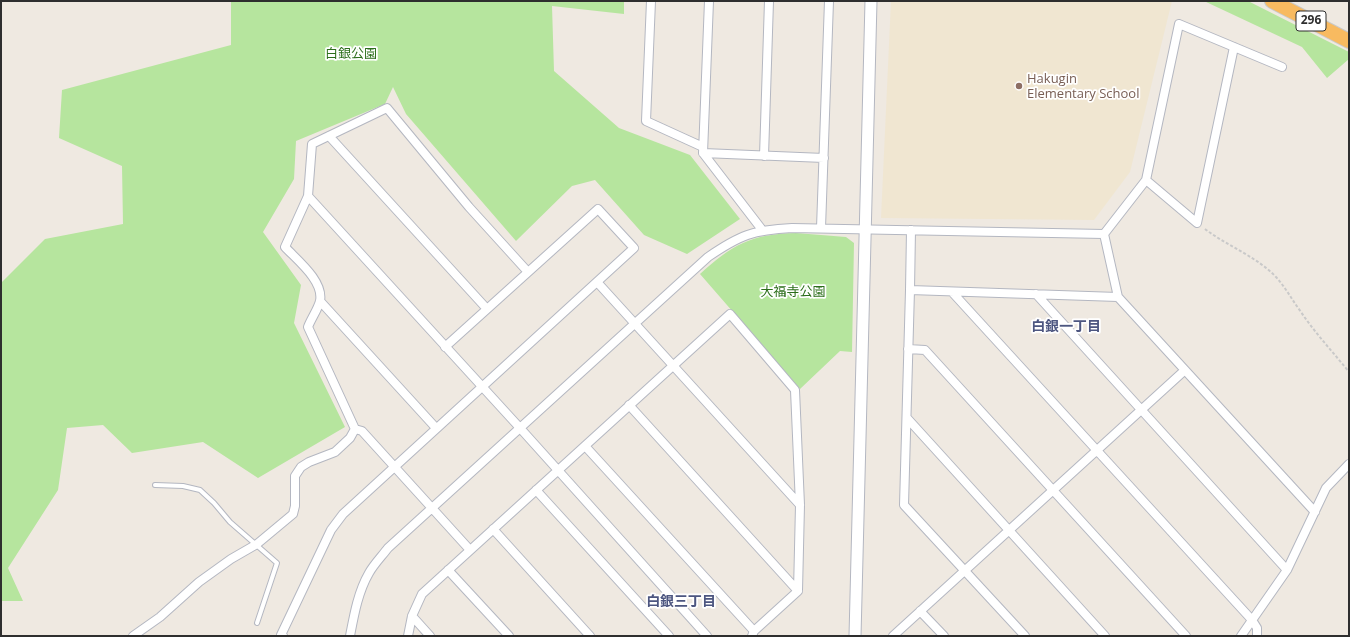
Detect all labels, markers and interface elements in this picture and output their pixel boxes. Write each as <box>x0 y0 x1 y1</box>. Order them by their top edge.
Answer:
road number: 296 <box>1296 11 1326 31</box>
park label: 白銀公園 <box>325 46 377 62</box>
place label: Hakugin Elementary School <box>1027 71 1139 102</box>
marker: Hakugin Elementary School <box>1014 81 1024 91</box>
park label: 大福寺公園 <box>761 284 825 300</box>
district label: 白銀一丁目 <box>1031 319 1101 335</box>
district label: 白銀三丁目 <box>646 594 716 610</box>

